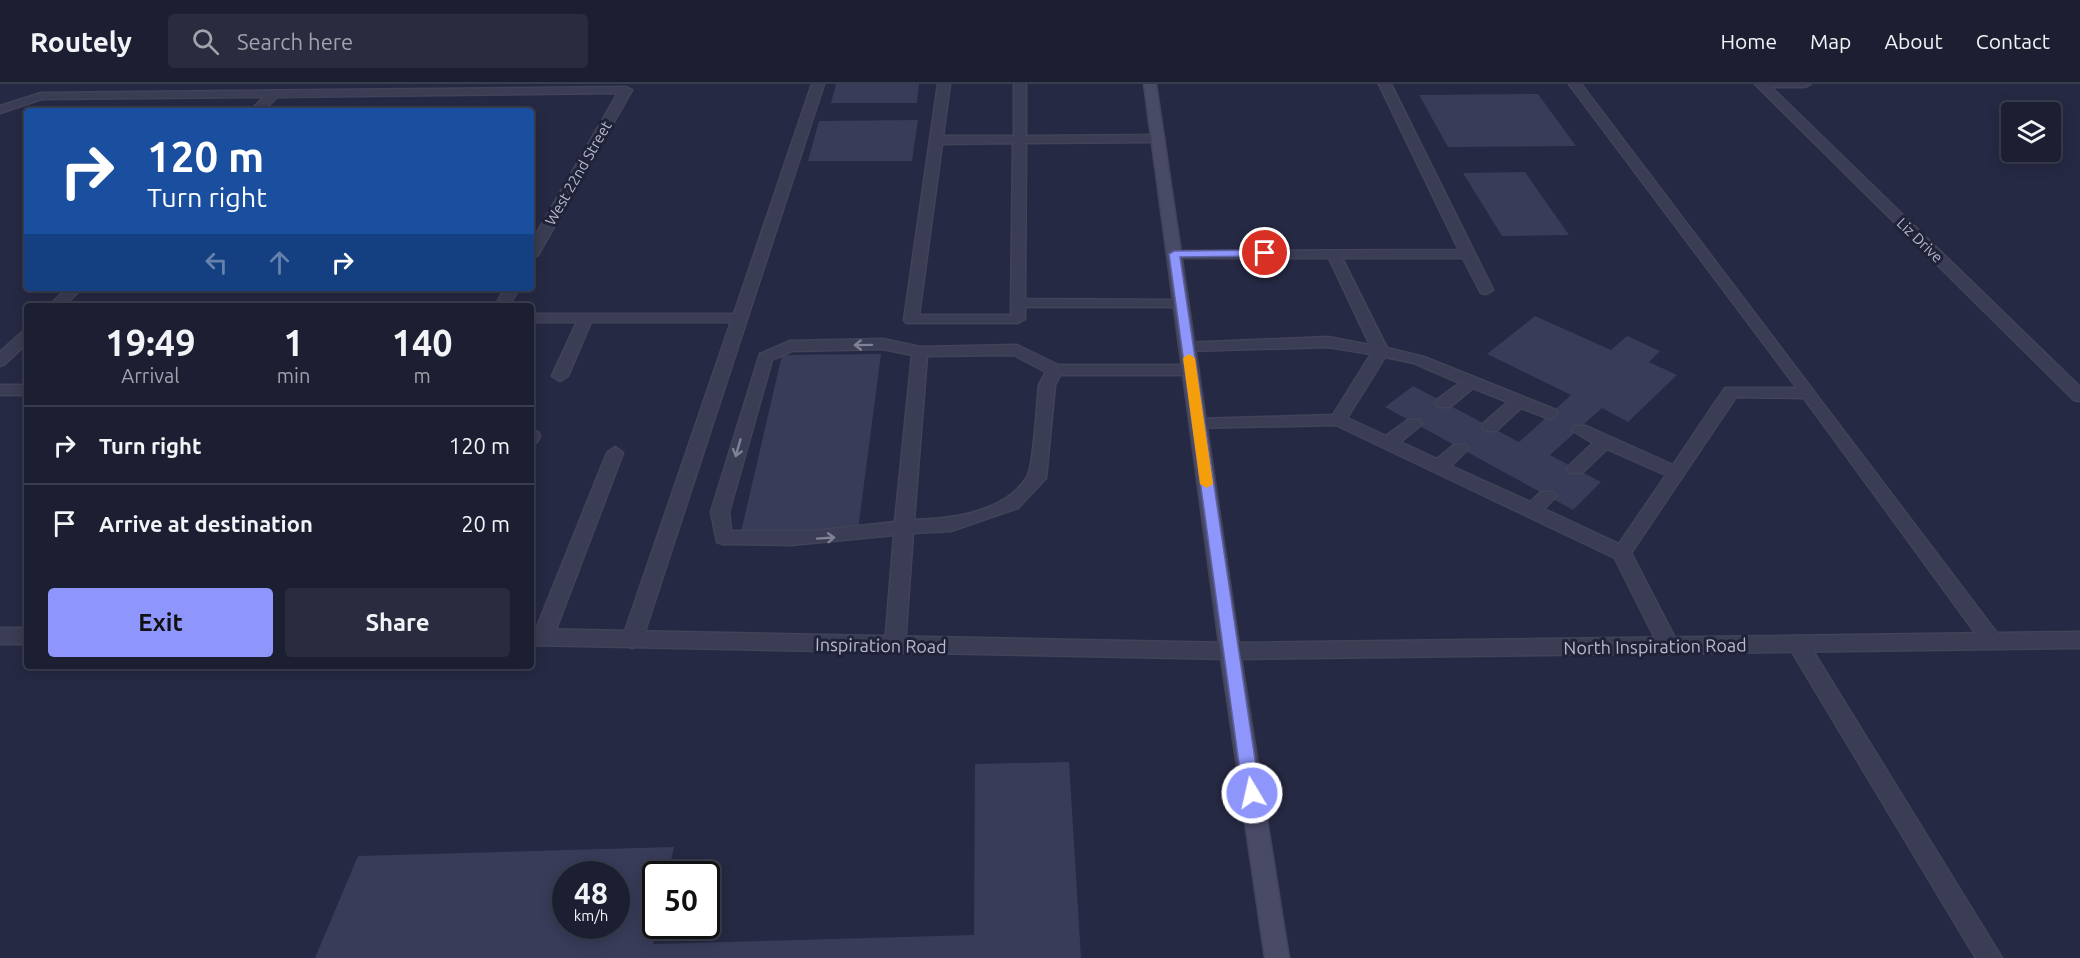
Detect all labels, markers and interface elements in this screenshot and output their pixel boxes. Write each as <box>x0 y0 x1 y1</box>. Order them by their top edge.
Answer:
search box <box>168 14 588 68</box>
icon: search <box>189 25 222 58</box>
text: Routely <box>30 26 132 57</box>
text: Search here <box>237 29 353 54</box>
text: Home <box>1720 29 1777 53</box>
text: Map <box>1810 29 1851 53</box>
text: About <box>1884 29 1943 53</box>
text: Contact <box>1976 29 2050 53</box>
map controls <box>2001 102 2061 162</box>
button: layers <box>2001 102 2061 162</box>
street label: West 22nd Street <box>541 118 615 228</box>
icon: right <box>48 132 126 210</box>
text: 120 m <box>147 133 264 180</box>
text: Turn right <box>147 182 267 212</box>
street label: Liz Drive <box>1894 214 1946 266</box>
pin <box>1239 227 1290 278</box>
icon: arrive <box>1248 236 1281 269</box>
icon: left <box>200 246 233 279</box>
icon: ahead <box>263 246 296 279</box>
icon: right <box>326 246 359 279</box>
text: 19:49 <box>105 322 195 363</box>
text: 1 <box>283 322 304 363</box>
text: 140 <box>392 322 453 363</box>
one-way arrow <box>853 339 873 350</box>
text: Arrival <box>121 364 180 387</box>
text: min <box>277 364 310 387</box>
text: m <box>414 364 431 387</box>
icon: right <box>48 429 81 462</box>
text: Turn right <box>99 433 201 458</box>
text: 120 m <box>449 433 510 458</box>
one-way arrow <box>732 438 744 457</box>
icon: arrive <box>48 507 81 540</box>
text: Arrive at destination <box>99 511 313 536</box>
text: 20 m <box>461 511 510 536</box>
one-way arrow <box>816 532 836 543</box>
button: Exit <box>48 588 273 657</box>
button: Share <box>285 588 510 657</box>
street label: Inspiration Road <box>815 634 947 656</box>
street label: North Inspiration Road <box>1563 634 1747 658</box>
position arrow <box>1220 761 1284 825</box>
speed limit sign: 50 <box>642 861 720 939</box>
text: 48 <box>574 876 608 910</box>
text: km/h <box>574 907 608 924</box>

